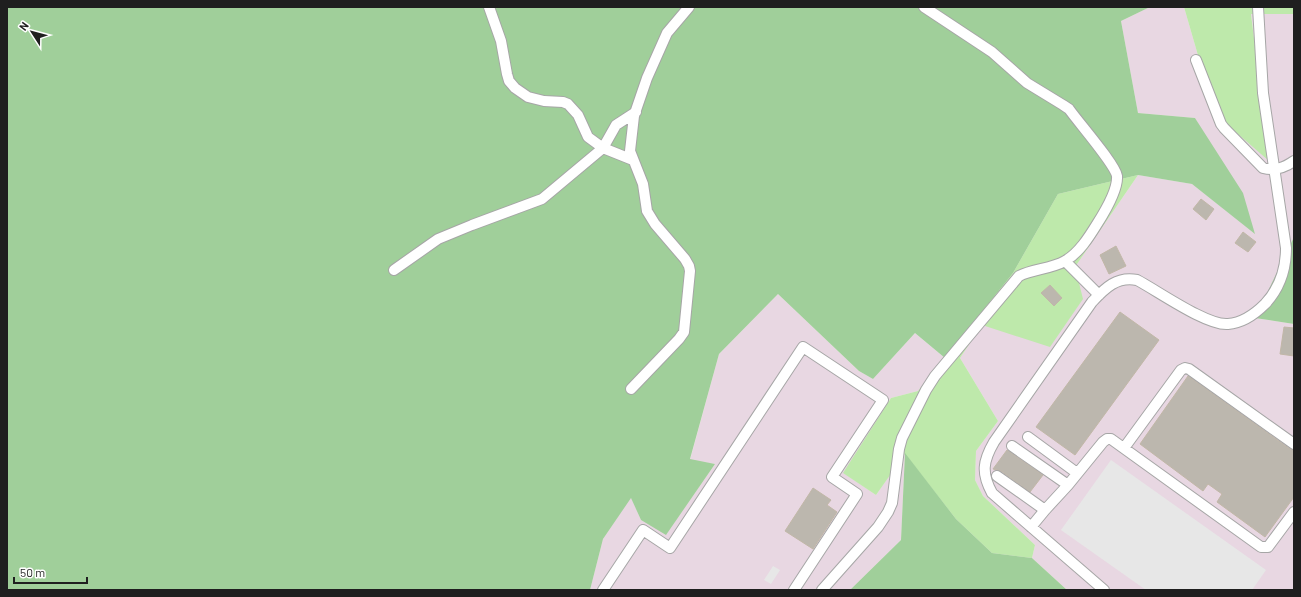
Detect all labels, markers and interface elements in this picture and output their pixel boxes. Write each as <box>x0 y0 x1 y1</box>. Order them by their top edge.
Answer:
north arrow <box>12 12 52 52</box>
text: N <box>16 19 31 33</box>
scale bar <box>14 559 87 585</box>
text: 50 m <box>20 565 45 579</box>

